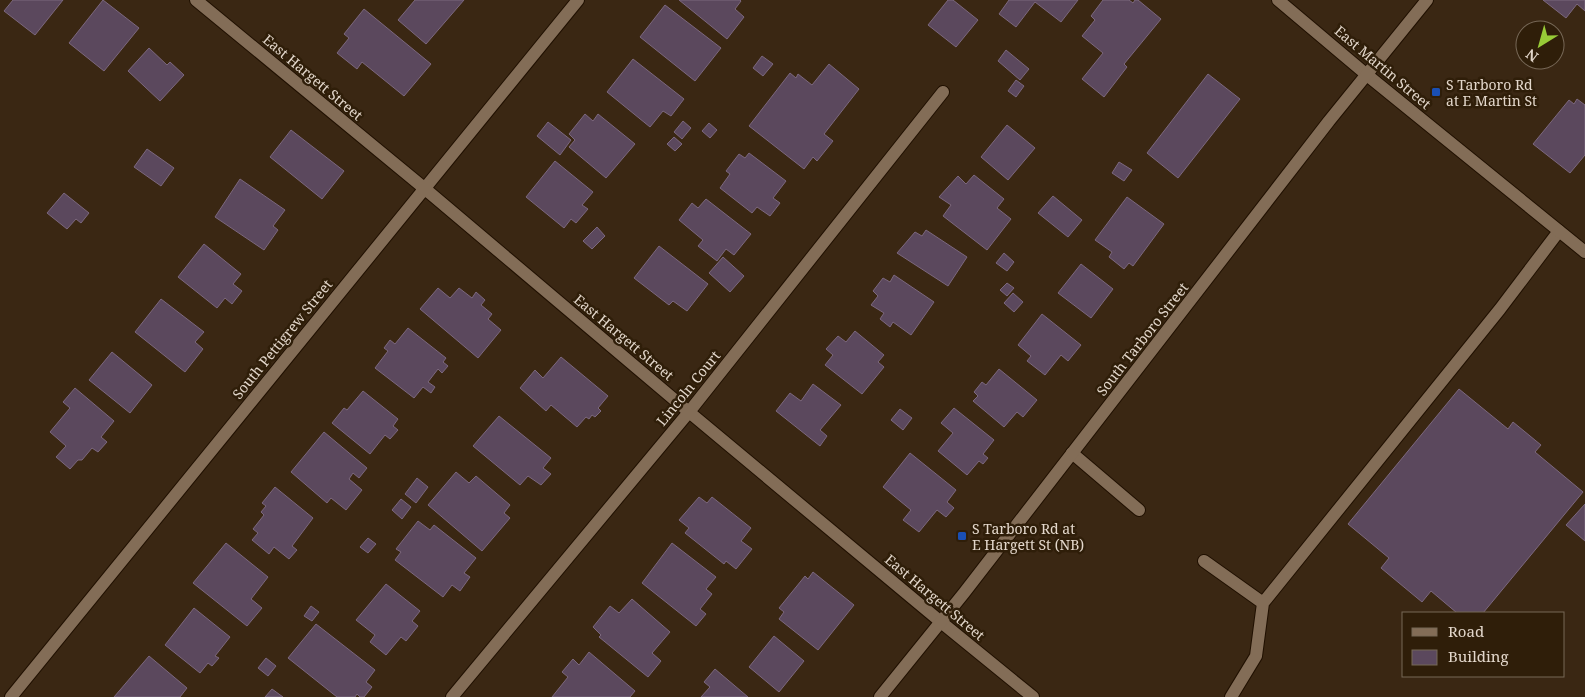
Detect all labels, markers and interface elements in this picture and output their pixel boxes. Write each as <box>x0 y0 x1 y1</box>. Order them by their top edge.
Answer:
north arrow <box>1515 20 1565 70</box>
street label: East Martin Street <box>1331 21 1435 113</box>
street label: East Hargett Street <box>259 30 367 124</box>
text: N <box>1522 45 1542 67</box>
place label: S Tarboro Rd at E Martin St <box>1446 75 1537 110</box>
marker: S Tarboro Rd at E Martin St <box>1430 86 1442 98</box>
street label: South Pettigrew Street <box>228 275 336 403</box>
street label: South Tarboro Street <box>1092 278 1192 400</box>
street label: East Hargett Street <box>570 290 678 384</box>
street label: Lincoln Court <box>652 346 724 429</box>
place label: S Tarboro Rd at E Hargett St (NB) <box>972 519 1084 554</box>
marker: S Tarboro Rd at E Hargett St (NB) <box>956 530 968 542</box>
street label: East Hargett Street <box>881 550 989 644</box>
legend <box>1402 612 1565 677</box>
text: Road <box>1448 621 1484 641</box>
text: Building <box>1448 646 1509 666</box>

